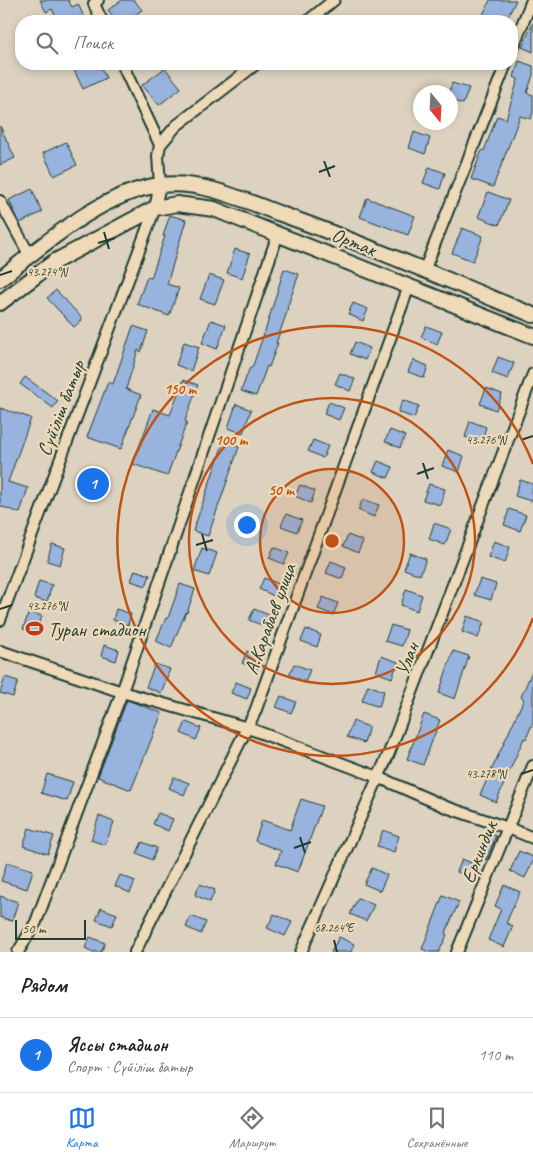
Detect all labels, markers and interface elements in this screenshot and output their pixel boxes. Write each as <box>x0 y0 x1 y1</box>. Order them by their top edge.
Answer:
search box <box>15 15 518 70</box>
icon: search <box>33 29 61 57</box>
text: Поиск <box>73 31 113 55</box>
north arrow <box>413 85 458 130</box>
street label: Ортак <box>328 222 382 263</box>
text: 43.274°N <box>27 264 69 280</box>
street label: Сүйіліш батыр <box>31 355 91 459</box>
text: 150 m <box>164 380 198 399</box>
text: 100 m <box>215 431 249 450</box>
text: 43.276°N <box>466 432 508 448</box>
pin: 1 <box>77 465 109 503</box>
text: 50 m <box>268 481 295 500</box>
your location <box>234 512 260 538</box>
centre of rings <box>323 532 341 550</box>
street label: А.Карабаев улица <box>238 559 302 678</box>
text: 43.276°N <box>27 598 69 614</box>
place label: Туран стадион <box>48 617 147 642</box>
sports icon: Туран стадион <box>24 619 44 639</box>
street label: Улан <box>389 637 425 679</box>
text: 43.278°N <box>466 766 508 782</box>
street label: Еркиндик <box>455 816 503 887</box>
scale bar <box>15 917 86 940</box>
text: 50 m <box>22 920 46 937</box>
text: 68.264°E <box>314 920 355 936</box>
text: Рядом <box>20 972 67 998</box>
text: Яссы стадион <box>67 1033 168 1057</box>
text: 1 <box>32 1045 40 1065</box>
text: 110 m <box>479 1045 513 1065</box>
text: Спорт · Сүйіліш батыр <box>67 1057 192 1077</box>
tab: Карта <box>66 1104 98 1151</box>
tab: Маршрут <box>229 1104 275 1151</box>
tab: Сохранённые <box>407 1104 467 1151</box>

